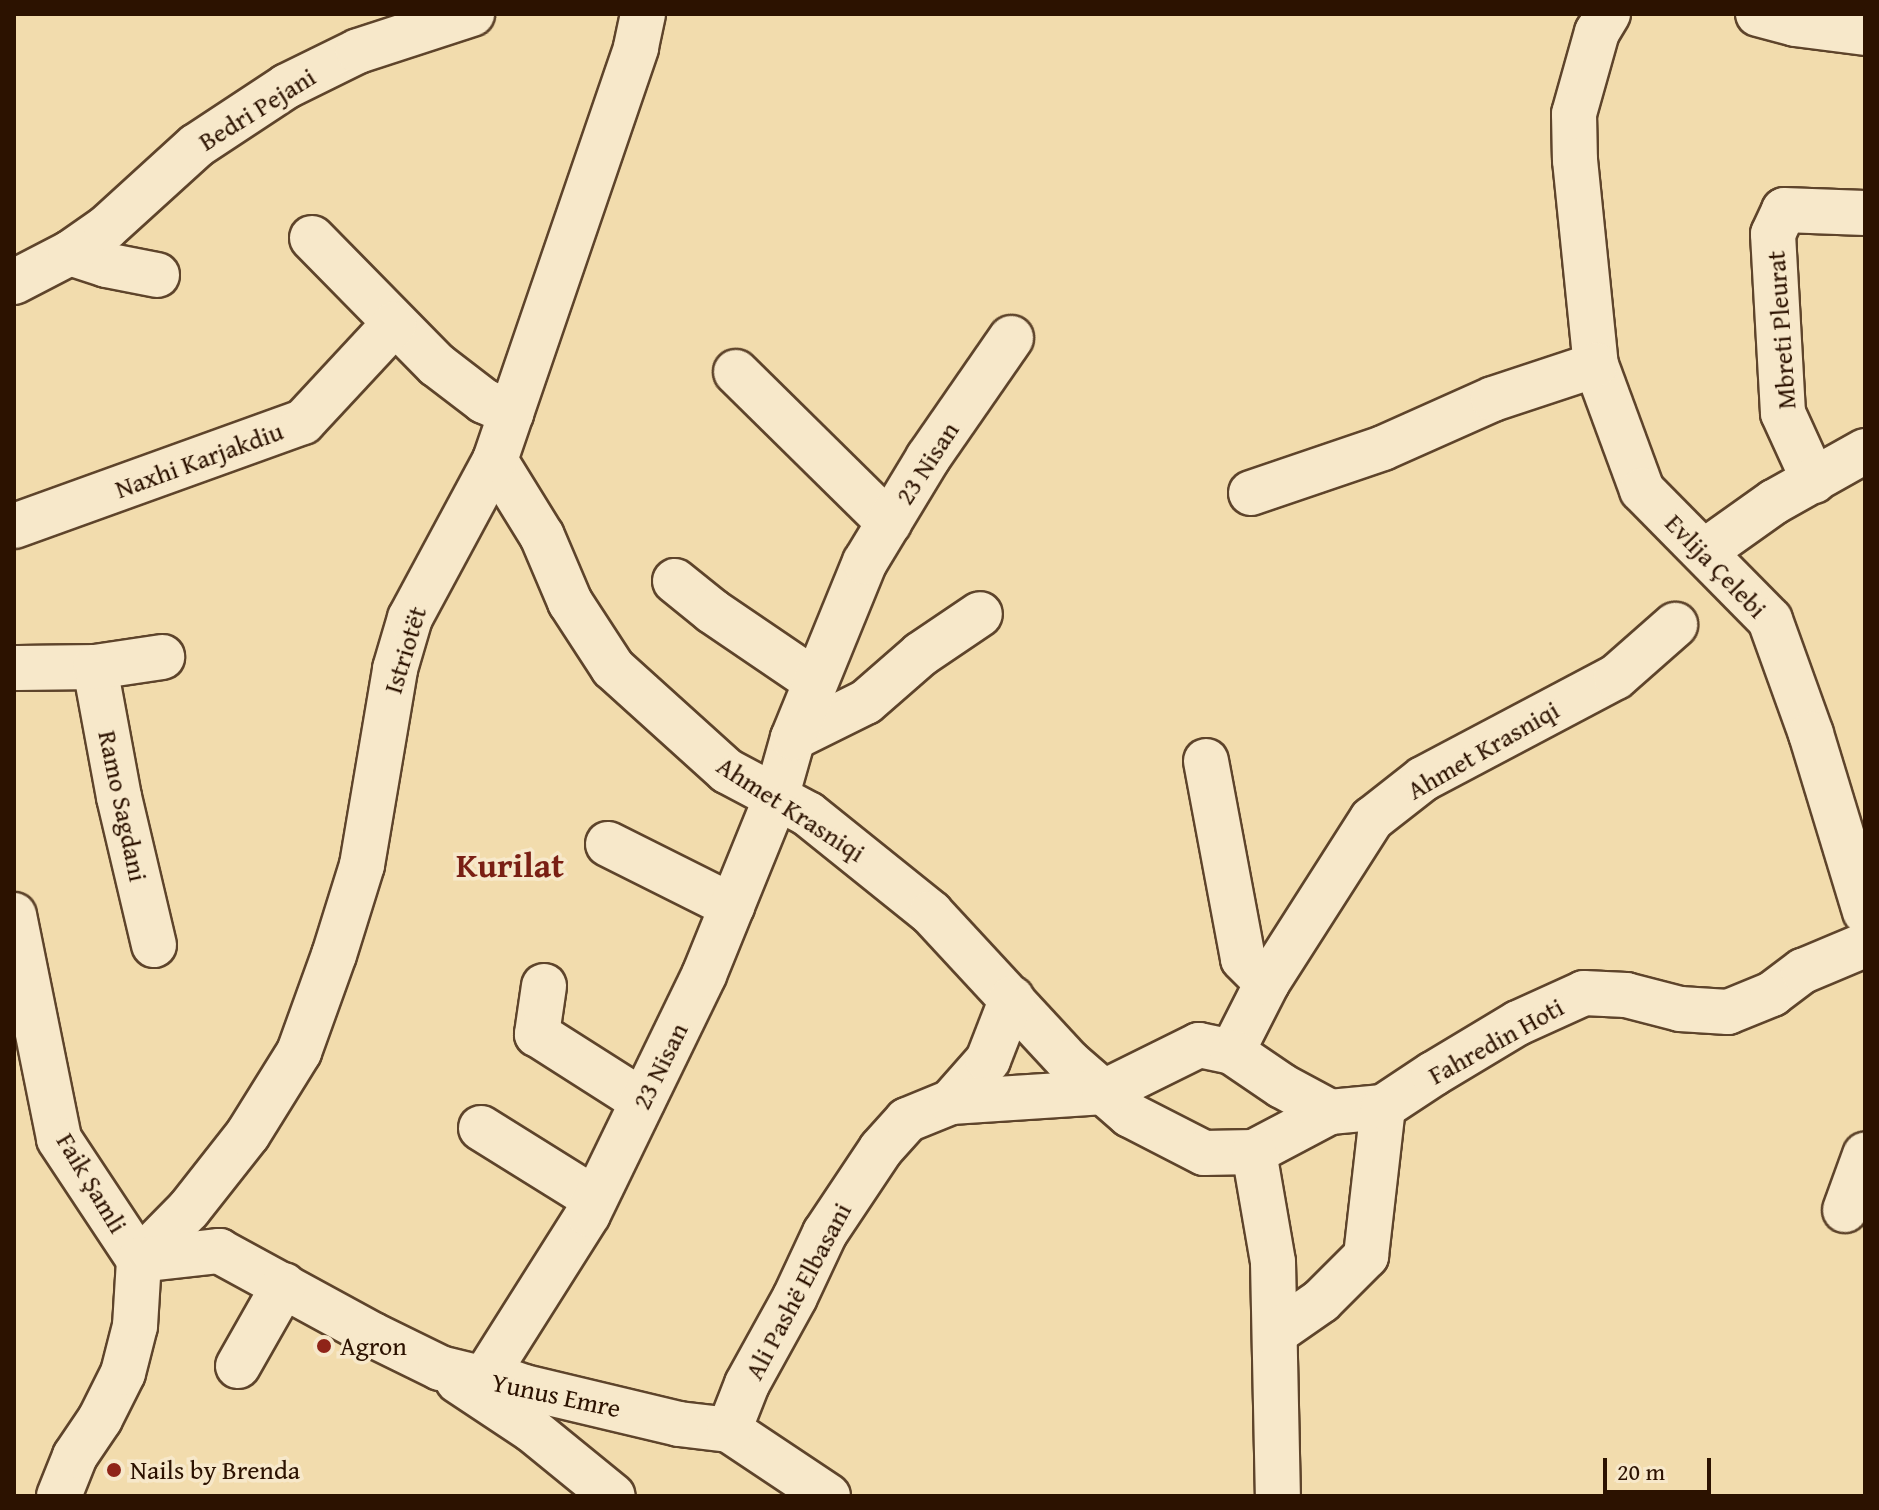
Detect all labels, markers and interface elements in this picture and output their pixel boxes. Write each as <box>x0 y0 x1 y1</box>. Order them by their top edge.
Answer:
street label: Bedri Pejani <box>193 61 321 157</box>
street label: Mbreti Pleurat <box>1760 250 1802 410</box>
street label: Naxhi Karjakdiu <box>111 415 287 505</box>
street label: 23 Nisan <box>889 416 965 510</box>
street label: Evlija Çelebi <box>1659 508 1773 624</box>
street label: Istriotët <box>377 603 433 697</box>
street label: Ahmet Krasniqi <box>1402 694 1564 806</box>
street label: Ramo Sagdani <box>92 728 154 884</box>
street label: Ahmet Krasniqi <box>711 750 871 868</box>
district label: Kurilat <box>456 845 564 885</box>
street label: Fahredin Hoti <box>1423 991 1569 1091</box>
street label: 23 Nisan <box>626 1018 694 1114</box>
street label: Faik Şamli <box>50 1127 134 1239</box>
street label: Ali Pashë Elbasani <box>738 1197 858 1385</box>
place label: Agron <box>340 1330 407 1362</box>
marker: Agron <box>315 1337 333 1355</box>
street label: Yunus Emre <box>489 1366 623 1424</box>
scale bar <box>1607 1442 1715 1492</box>
place label: Nails by Brenda <box>130 1454 300 1486</box>
text: 20 m <box>1617 1454 1665 1489</box>
marker: Nails by Brenda <box>105 1461 123 1479</box>

